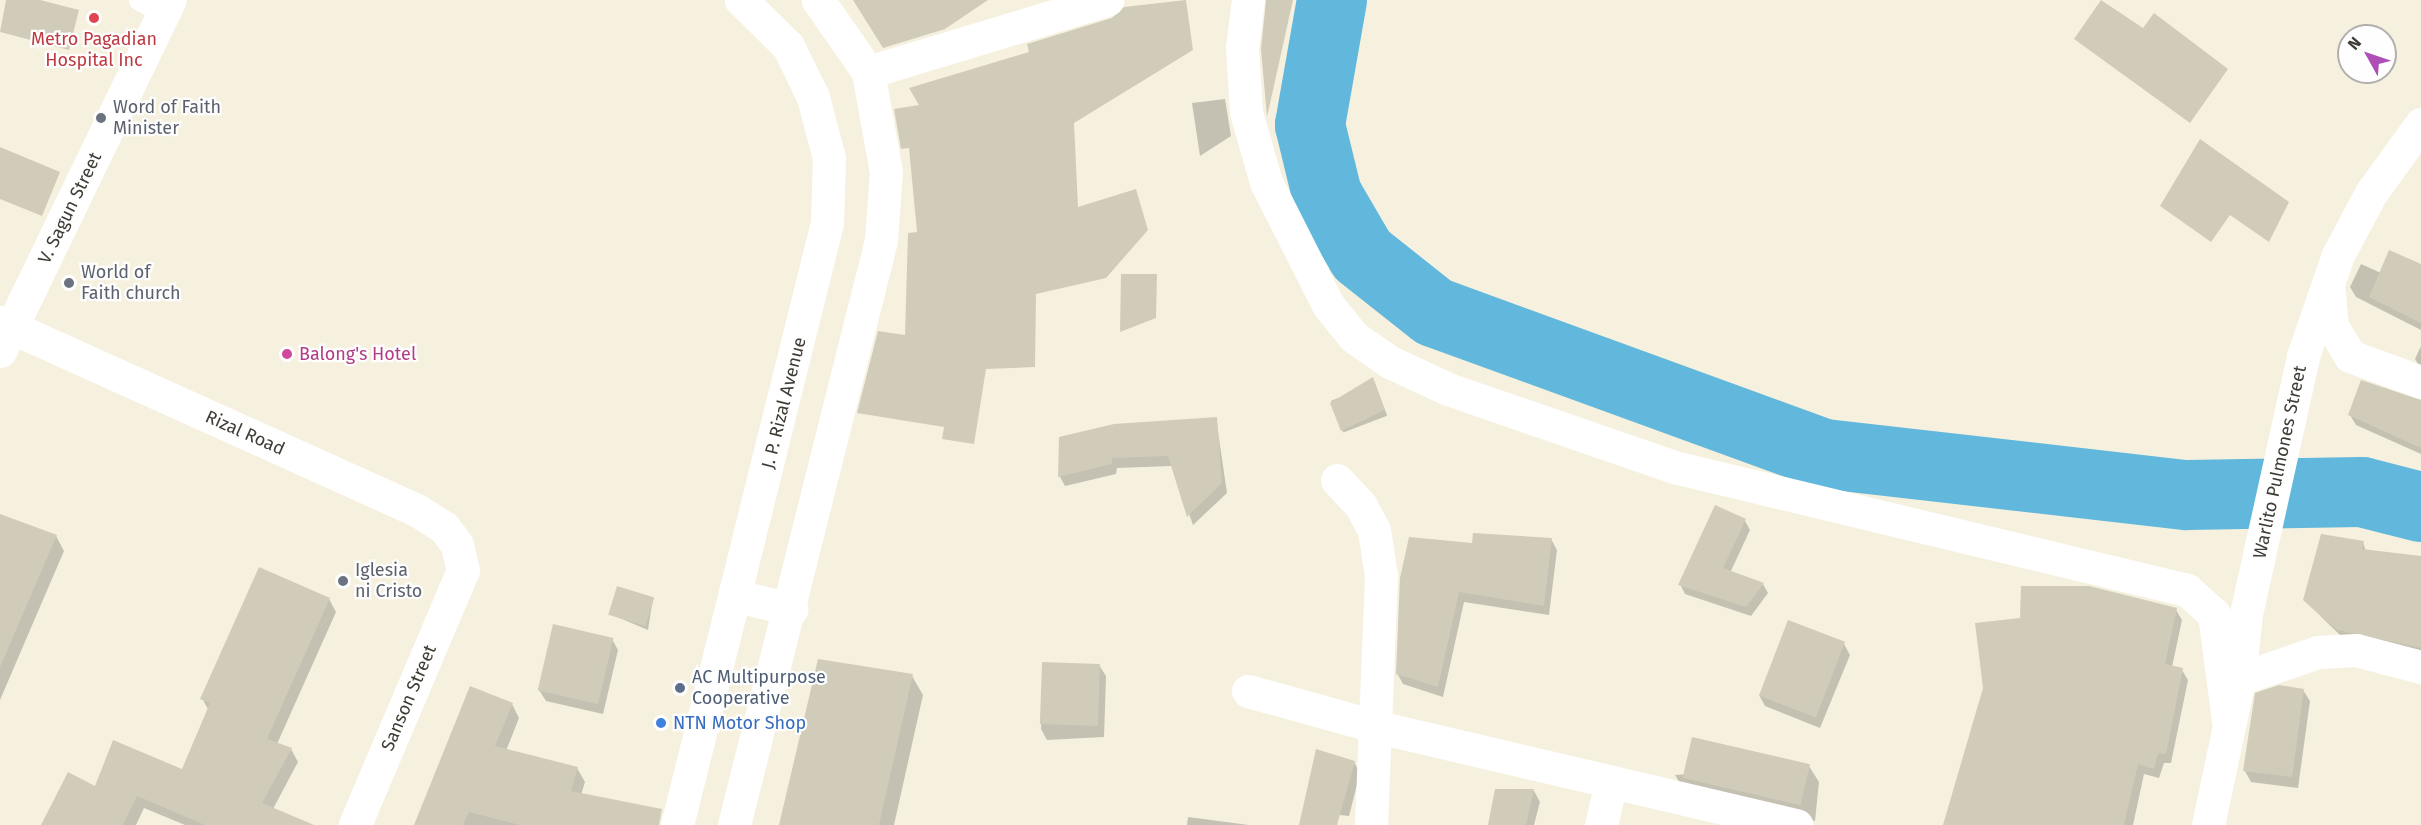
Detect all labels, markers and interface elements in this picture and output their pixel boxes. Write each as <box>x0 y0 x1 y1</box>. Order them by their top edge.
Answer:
marker: Metro Pagadian Hospital Inc <box>85 9 103 27</box>
north arrow <box>2337 24 2397 84</box>
place label: Metro Pagadian Hospital Inc <box>31 29 157 72</box>
text: N <box>2344 33 2365 54</box>
place label: Word of Faith Minister <box>113 97 221 140</box>
marker: Word of Faith Minister <box>94 111 108 125</box>
street label: V. Sagun Street <box>34 149 106 267</box>
place label: World of Faith church <box>81 262 181 304</box>
marker: World of Faith church <box>62 276 76 290</box>
street label: J. P. Rizal Avenue <box>757 335 811 471</box>
place label: Balong's Hotel <box>299 343 416 365</box>
marker: Balong's Hotel <box>280 347 294 361</box>
street label: Warlito Pulmones Street <box>2249 363 2311 561</box>
street label: Rizal Road <box>202 406 288 460</box>
place label: Iglesia ni Cristo <box>355 560 422 602</box>
marker: Iglesia ni Cristo <box>336 574 350 588</box>
street label: Sanson Street <box>377 642 441 754</box>
place label: AC Multipurpose Cooperative <box>692 667 826 710</box>
marker: AC Multipurpose Cooperative <box>673 681 687 695</box>
place label: NTN Motor Shop <box>673 712 806 734</box>
marker: NTN Motor Shop <box>654 716 668 730</box>

